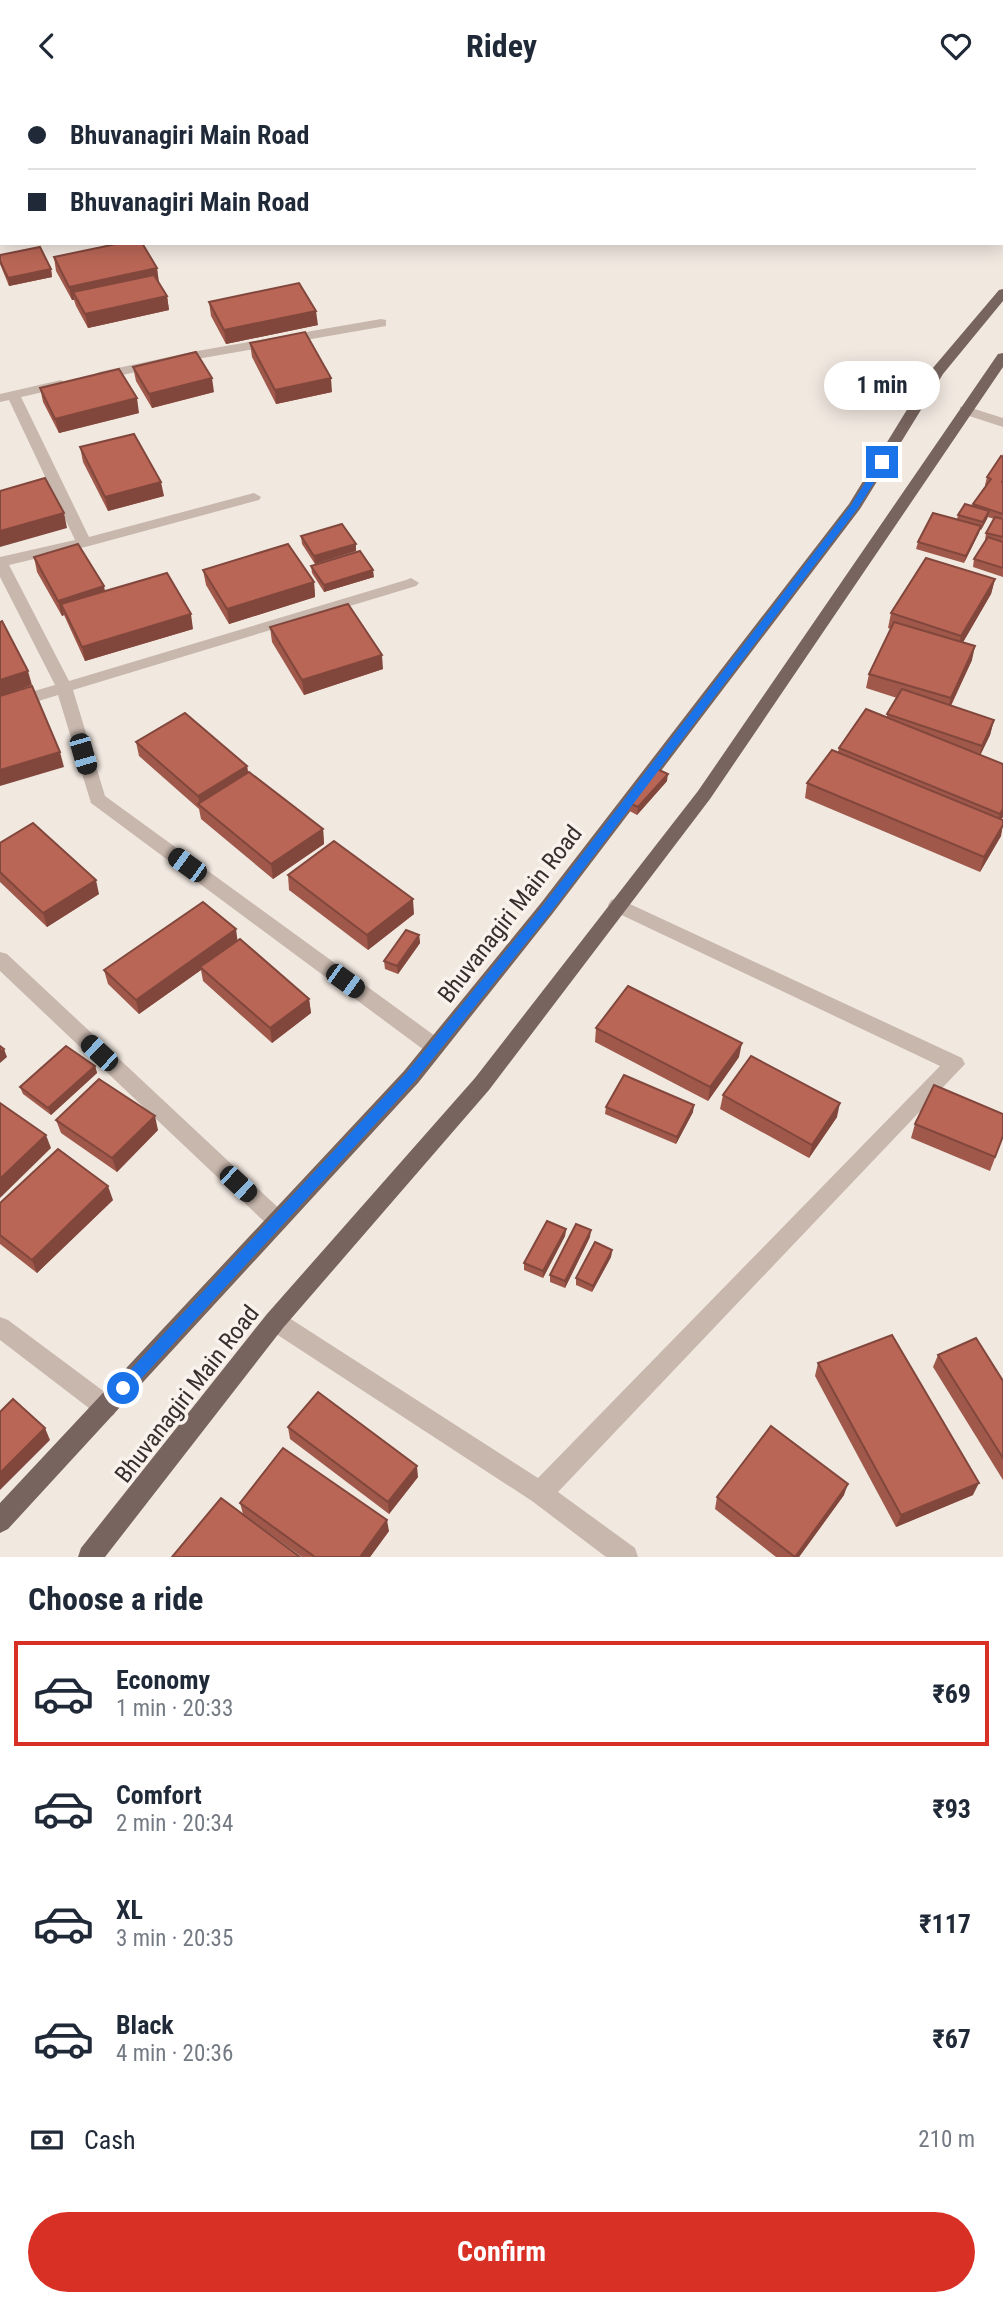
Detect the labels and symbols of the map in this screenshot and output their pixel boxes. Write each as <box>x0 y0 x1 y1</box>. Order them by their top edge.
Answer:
callout: 1 min <box>824 361 940 409</box>
route end <box>866 446 898 478</box>
car <box>68 731 99 777</box>
street label: Bhuvanagiri Main Road <box>432 820 588 1008</box>
car <box>164 844 211 886</box>
car <box>322 960 369 1002</box>
car <box>77 1031 122 1075</box>
car <box>216 1162 261 1206</box>
street label: Bhuvanagiri Main Road <box>109 1300 265 1488</box>
route start <box>107 1372 139 1404</box>

